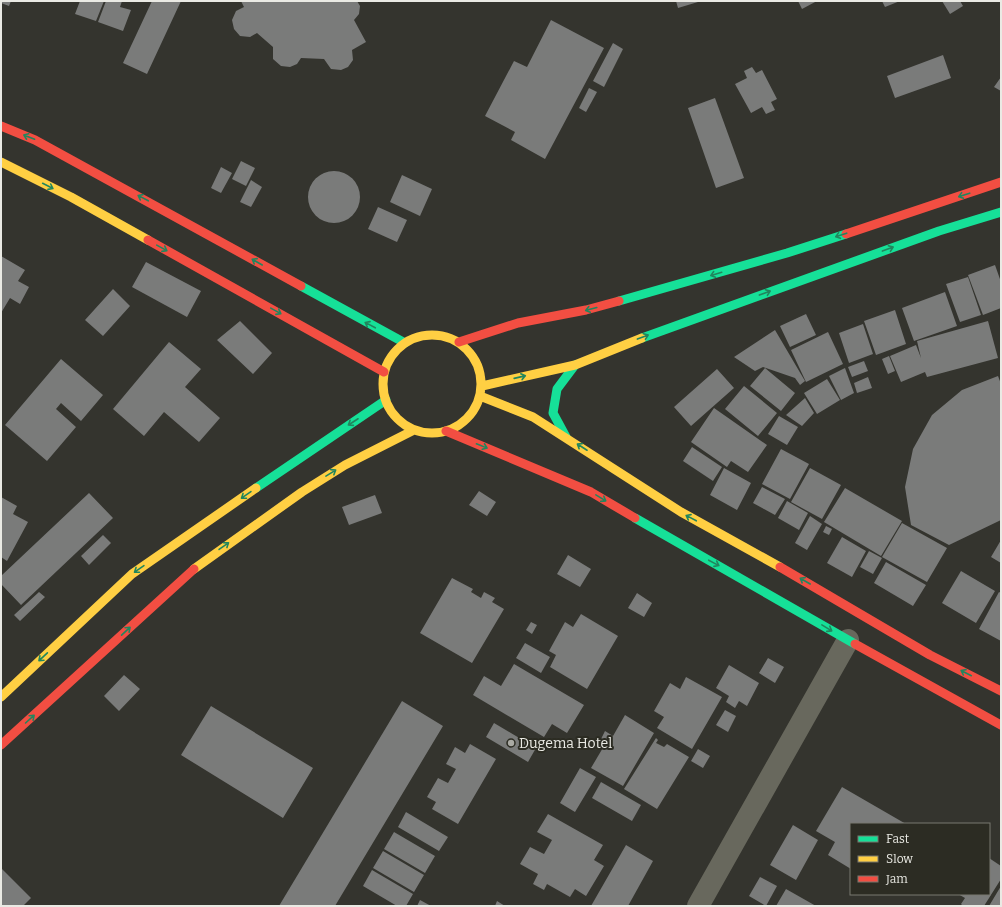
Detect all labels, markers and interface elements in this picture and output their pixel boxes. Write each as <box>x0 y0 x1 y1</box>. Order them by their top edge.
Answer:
one-way arrow <box>23 133 35 141</box>
one-way arrow <box>42 183 54 190</box>
one-way arrow <box>958 191 970 199</box>
one-way arrow <box>137 194 149 202</box>
one-way arrow <box>834 232 847 239</box>
one-way arrow <box>156 245 168 253</box>
one-way arrow <box>881 245 893 253</box>
one-way arrow <box>251 257 263 265</box>
one-way arrow <box>710 271 723 278</box>
one-way arrow <box>759 288 771 296</box>
one-way arrow <box>585 306 598 313</box>
one-way arrow <box>270 308 282 316</box>
one-way arrow <box>364 321 376 328</box>
one-way arrow <box>636 332 648 340</box>
one-way arrow <box>513 373 526 381</box>
one-way arrow <box>347 418 359 426</box>
one-way arrow <box>476 443 488 450</box>
one-way arrow <box>577 443 588 451</box>
one-way arrow <box>325 469 336 477</box>
one-way arrow <box>240 491 251 499</box>
one-way arrow <box>595 495 607 503</box>
one-way arrow <box>685 514 697 521</box>
one-way arrow <box>218 542 229 550</box>
one-way arrow <box>708 560 720 567</box>
one-way arrow <box>134 565 145 573</box>
one-way arrow <box>799 577 811 585</box>
one-way arrow <box>821 624 833 632</box>
one-way arrow <box>120 627 130 636</box>
one-way arrow <box>38 652 48 662</box>
one-way arrow <box>960 669 972 676</box>
one-way arrow <box>25 714 35 724</box>
place label: Dugema Hotel <box>519 735 612 752</box>
marker: Dugema Hotel <box>506 738 516 748</box>
legend <box>850 823 990 895</box>
text: Fast <box>886 832 910 846</box>
text: Slow <box>886 852 913 866</box>
text: Jam <box>885 872 908 886</box>

